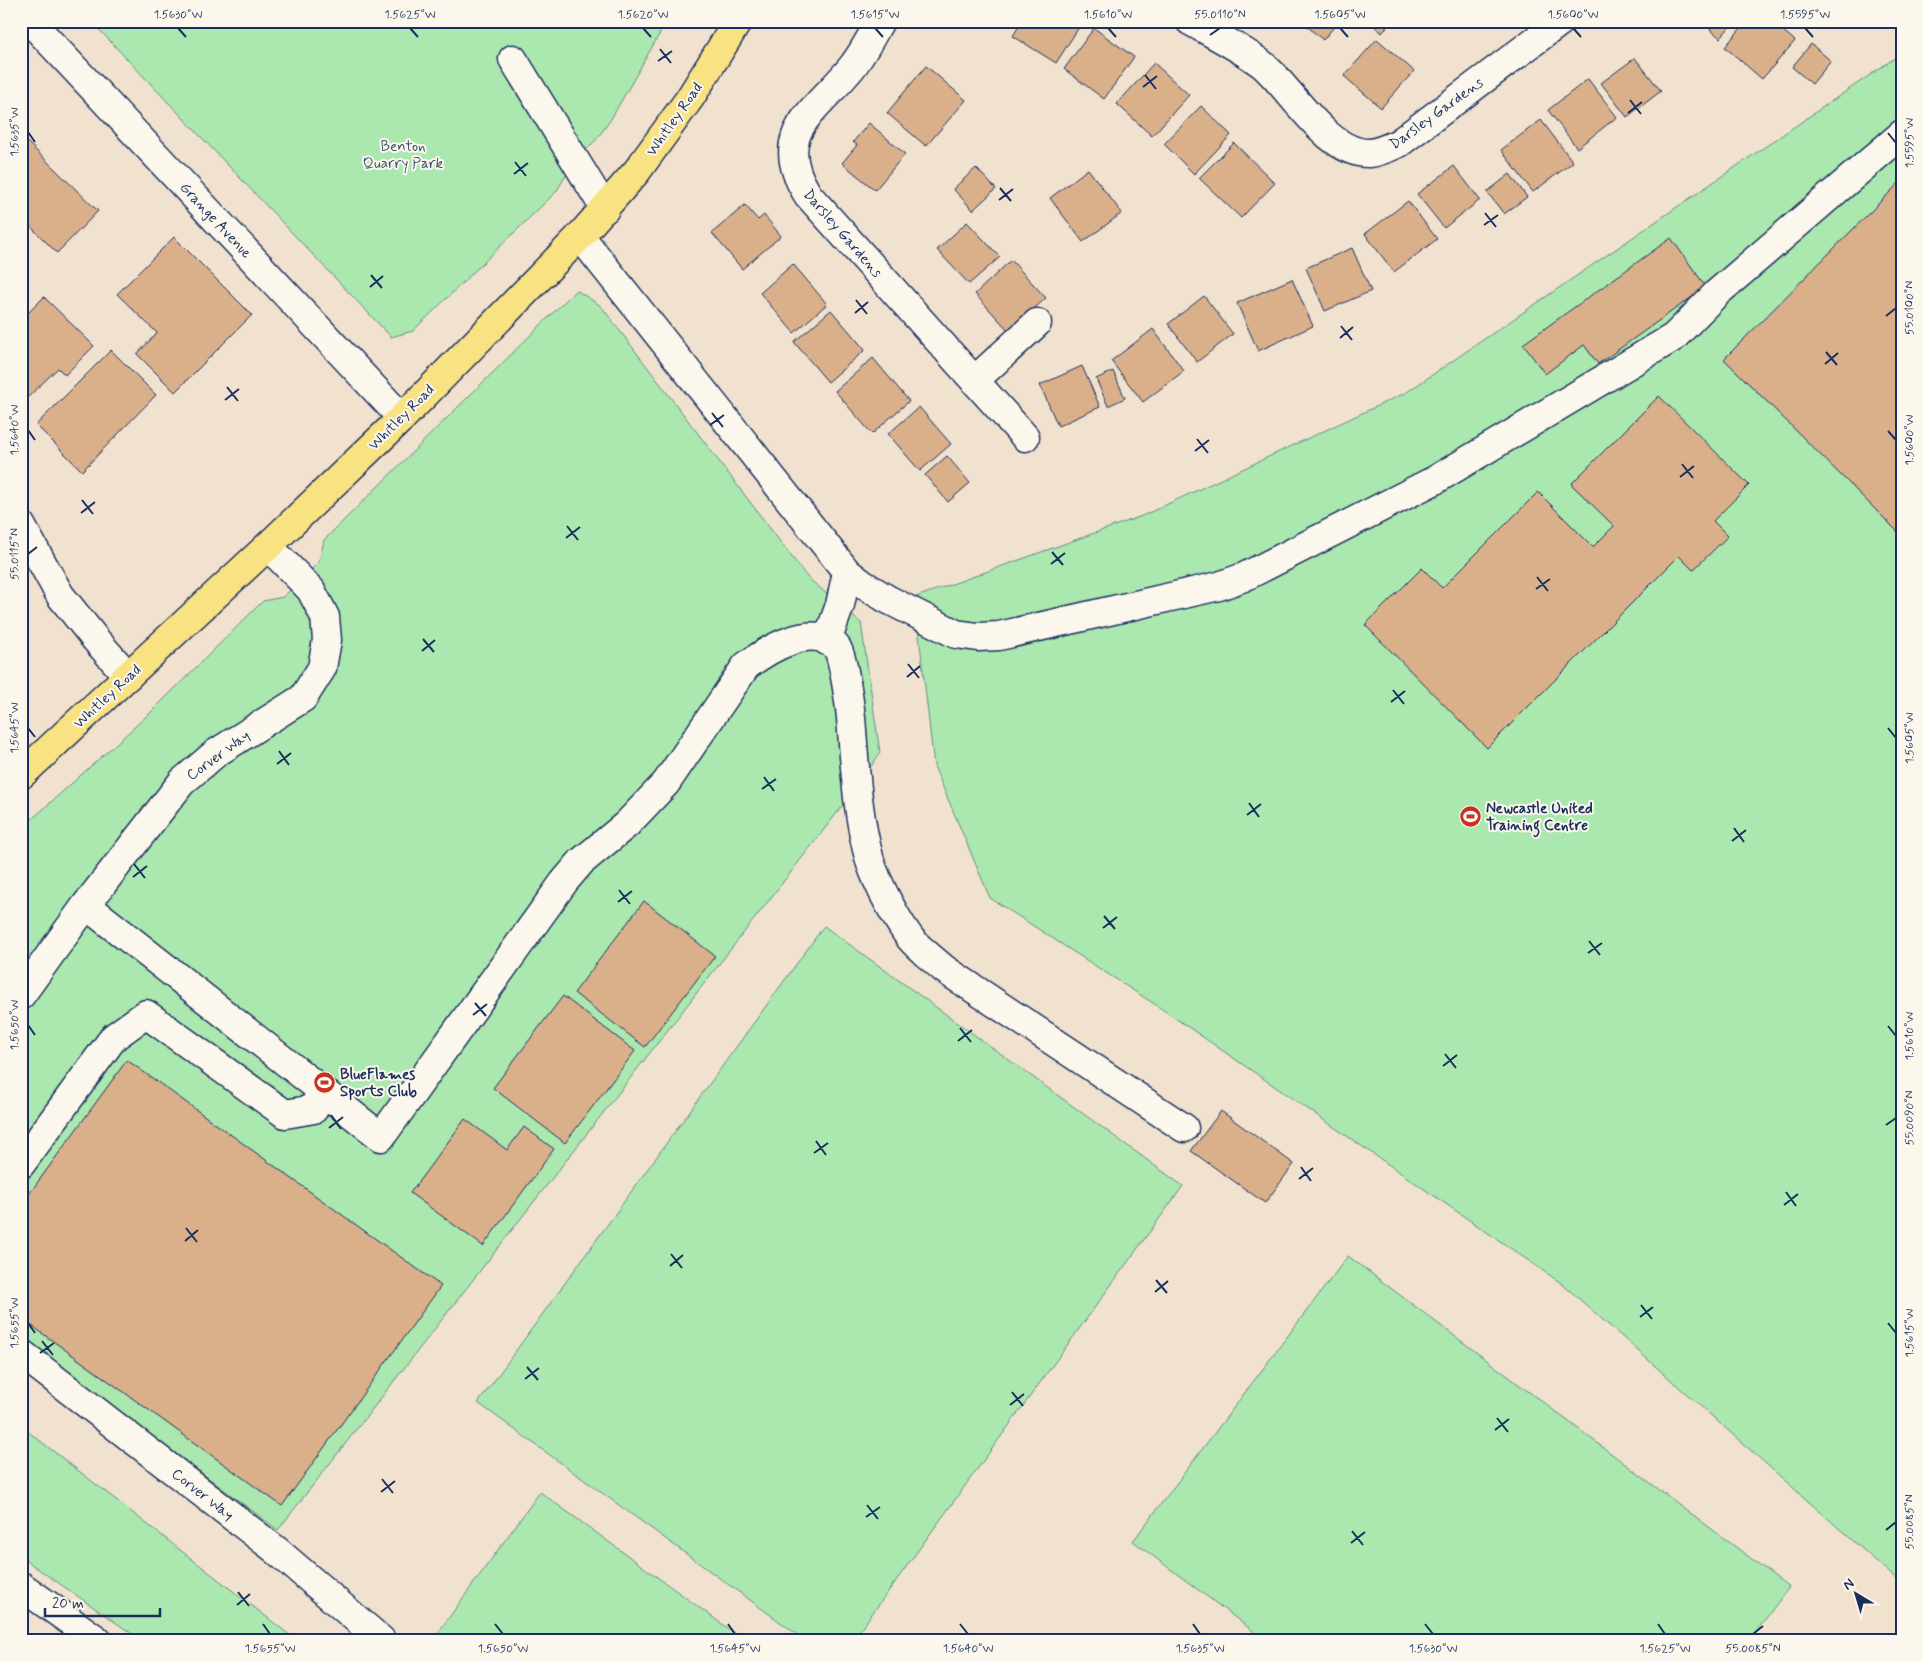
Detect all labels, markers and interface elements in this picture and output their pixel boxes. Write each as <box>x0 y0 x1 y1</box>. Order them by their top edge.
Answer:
text: 1.5630°W <box>154 7 202 23</box>
text: 1.5625°W <box>384 7 436 23</box>
text: 1.5620°W <box>618 7 669 23</box>
text: 1.5615°W <box>851 7 900 23</box>
text: 1.5610°W <box>1084 7 1132 23</box>
text: 55.0110°N <box>1194 7 1246 23</box>
text: 1.5605°W <box>1314 7 1366 23</box>
text: 1.5600°W <box>1548 7 1599 23</box>
text: 1.5595°W <box>1780 7 1830 23</box>
street label: Darsley Gardens <box>1386 73 1488 155</box>
street label: Whitley Road <box>642 79 708 160</box>
text: 1.5635°W <box>7 107 23 157</box>
text: 1.5595°W <box>1902 118 1918 168</box>
park label: Benton Quarry Park <box>363 137 444 174</box>
street label: Grange Avenue <box>175 178 256 263</box>
street label: Darsley Gardens <box>798 185 887 283</box>
text: 55.0100°N <box>1902 281 1918 335</box>
street label: Whitley Road <box>364 380 439 455</box>
text: 1.5640°W <box>7 405 23 455</box>
text: 1.5600°W <box>1902 414 1918 465</box>
text: 55.0115°N <box>7 528 23 580</box>
street label: Whitley Road <box>70 660 146 733</box>
text: 1.5645°W <box>7 702 23 754</box>
text: 1.5605°W <box>1902 712 1918 764</box>
street label: Corver Way <box>183 726 254 786</box>
place label: Newcastle United Training Centre <box>1486 799 1593 838</box>
sports icon: Newcastle United Training Centre <box>1458 805 1482 829</box>
text: 1.5650°W <box>7 1000 23 1050</box>
text: 1.5610°W <box>1902 1012 1918 1060</box>
place label: BlueFlames Sports Club <box>340 1065 417 1102</box>
sports icon: BlueFlames Sports Club <box>312 1071 336 1095</box>
text: 55.0090°N <box>1902 1090 1918 1146</box>
text: 1.5655°W <box>7 1297 23 1348</box>
text: 1.5615°W <box>1902 1308 1918 1357</box>
street label: Corver Way <box>167 1464 238 1525</box>
text: 55.0085°N <box>1902 1494 1918 1550</box>
north arrow <box>1830 1568 1880 1618</box>
text: N <box>1839 1575 1858 1595</box>
scale bar <box>45 1586 160 1618</box>
text: 20 m <box>52 1594 84 1614</box>
text: 1.5655°W <box>245 1641 296 1657</box>
text: 1.5650°W <box>478 1641 528 1657</box>
text: 1.5645°W <box>709 1641 761 1657</box>
text: 1.5640°W <box>943 1641 993 1657</box>
text: 1.5635°W <box>1175 1641 1225 1657</box>
text: 1.5630°W <box>1409 1641 1457 1657</box>
text: 1.5625°W <box>1639 1641 1691 1657</box>
text: 55.0085°N <box>1725 1641 1781 1657</box>

